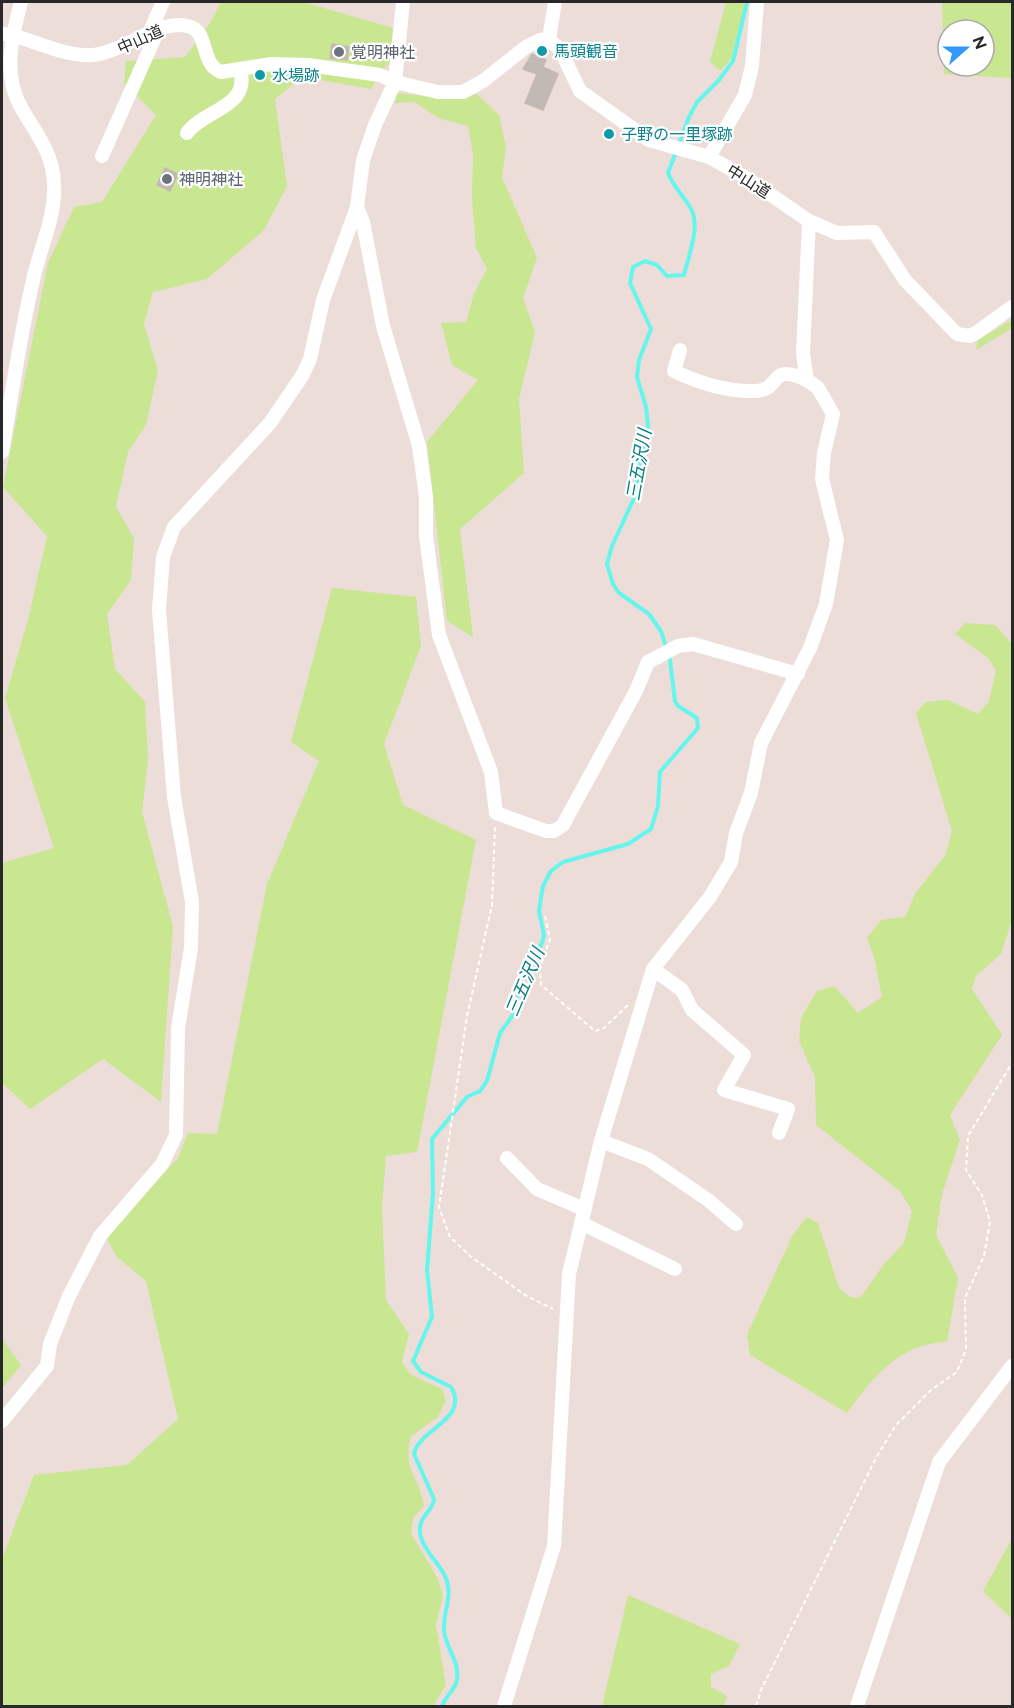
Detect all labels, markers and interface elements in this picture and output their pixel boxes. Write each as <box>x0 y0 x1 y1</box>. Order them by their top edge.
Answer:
north arrow <box>936 18 996 78</box>
street label: 中山道 <box>114 21 166 58</box>
text: N <box>968 34 991 52</box>
place label: 馬頭観音 <box>554 42 618 61</box>
place label: 覚明神社 <box>351 43 415 62</box>
marker: 馬頭観音 <box>535 44 549 58</box>
marker: 覚明神社 <box>332 45 346 59</box>
place label: 水場跡 <box>272 66 320 85</box>
marker: 水場跡 <box>253 68 267 82</box>
place label: 子野の一里塚跡 <box>621 125 733 144</box>
marker: 子野の一里塚跡 <box>602 127 616 141</box>
street label: 中山道 <box>723 161 774 202</box>
place label: 神明神社 <box>179 170 243 189</box>
marker: 神明神社 <box>160 172 174 186</box>
water label: 三五沢川 <box>622 426 655 502</box>
water label: 三五沢川 <box>501 943 549 1019</box>

